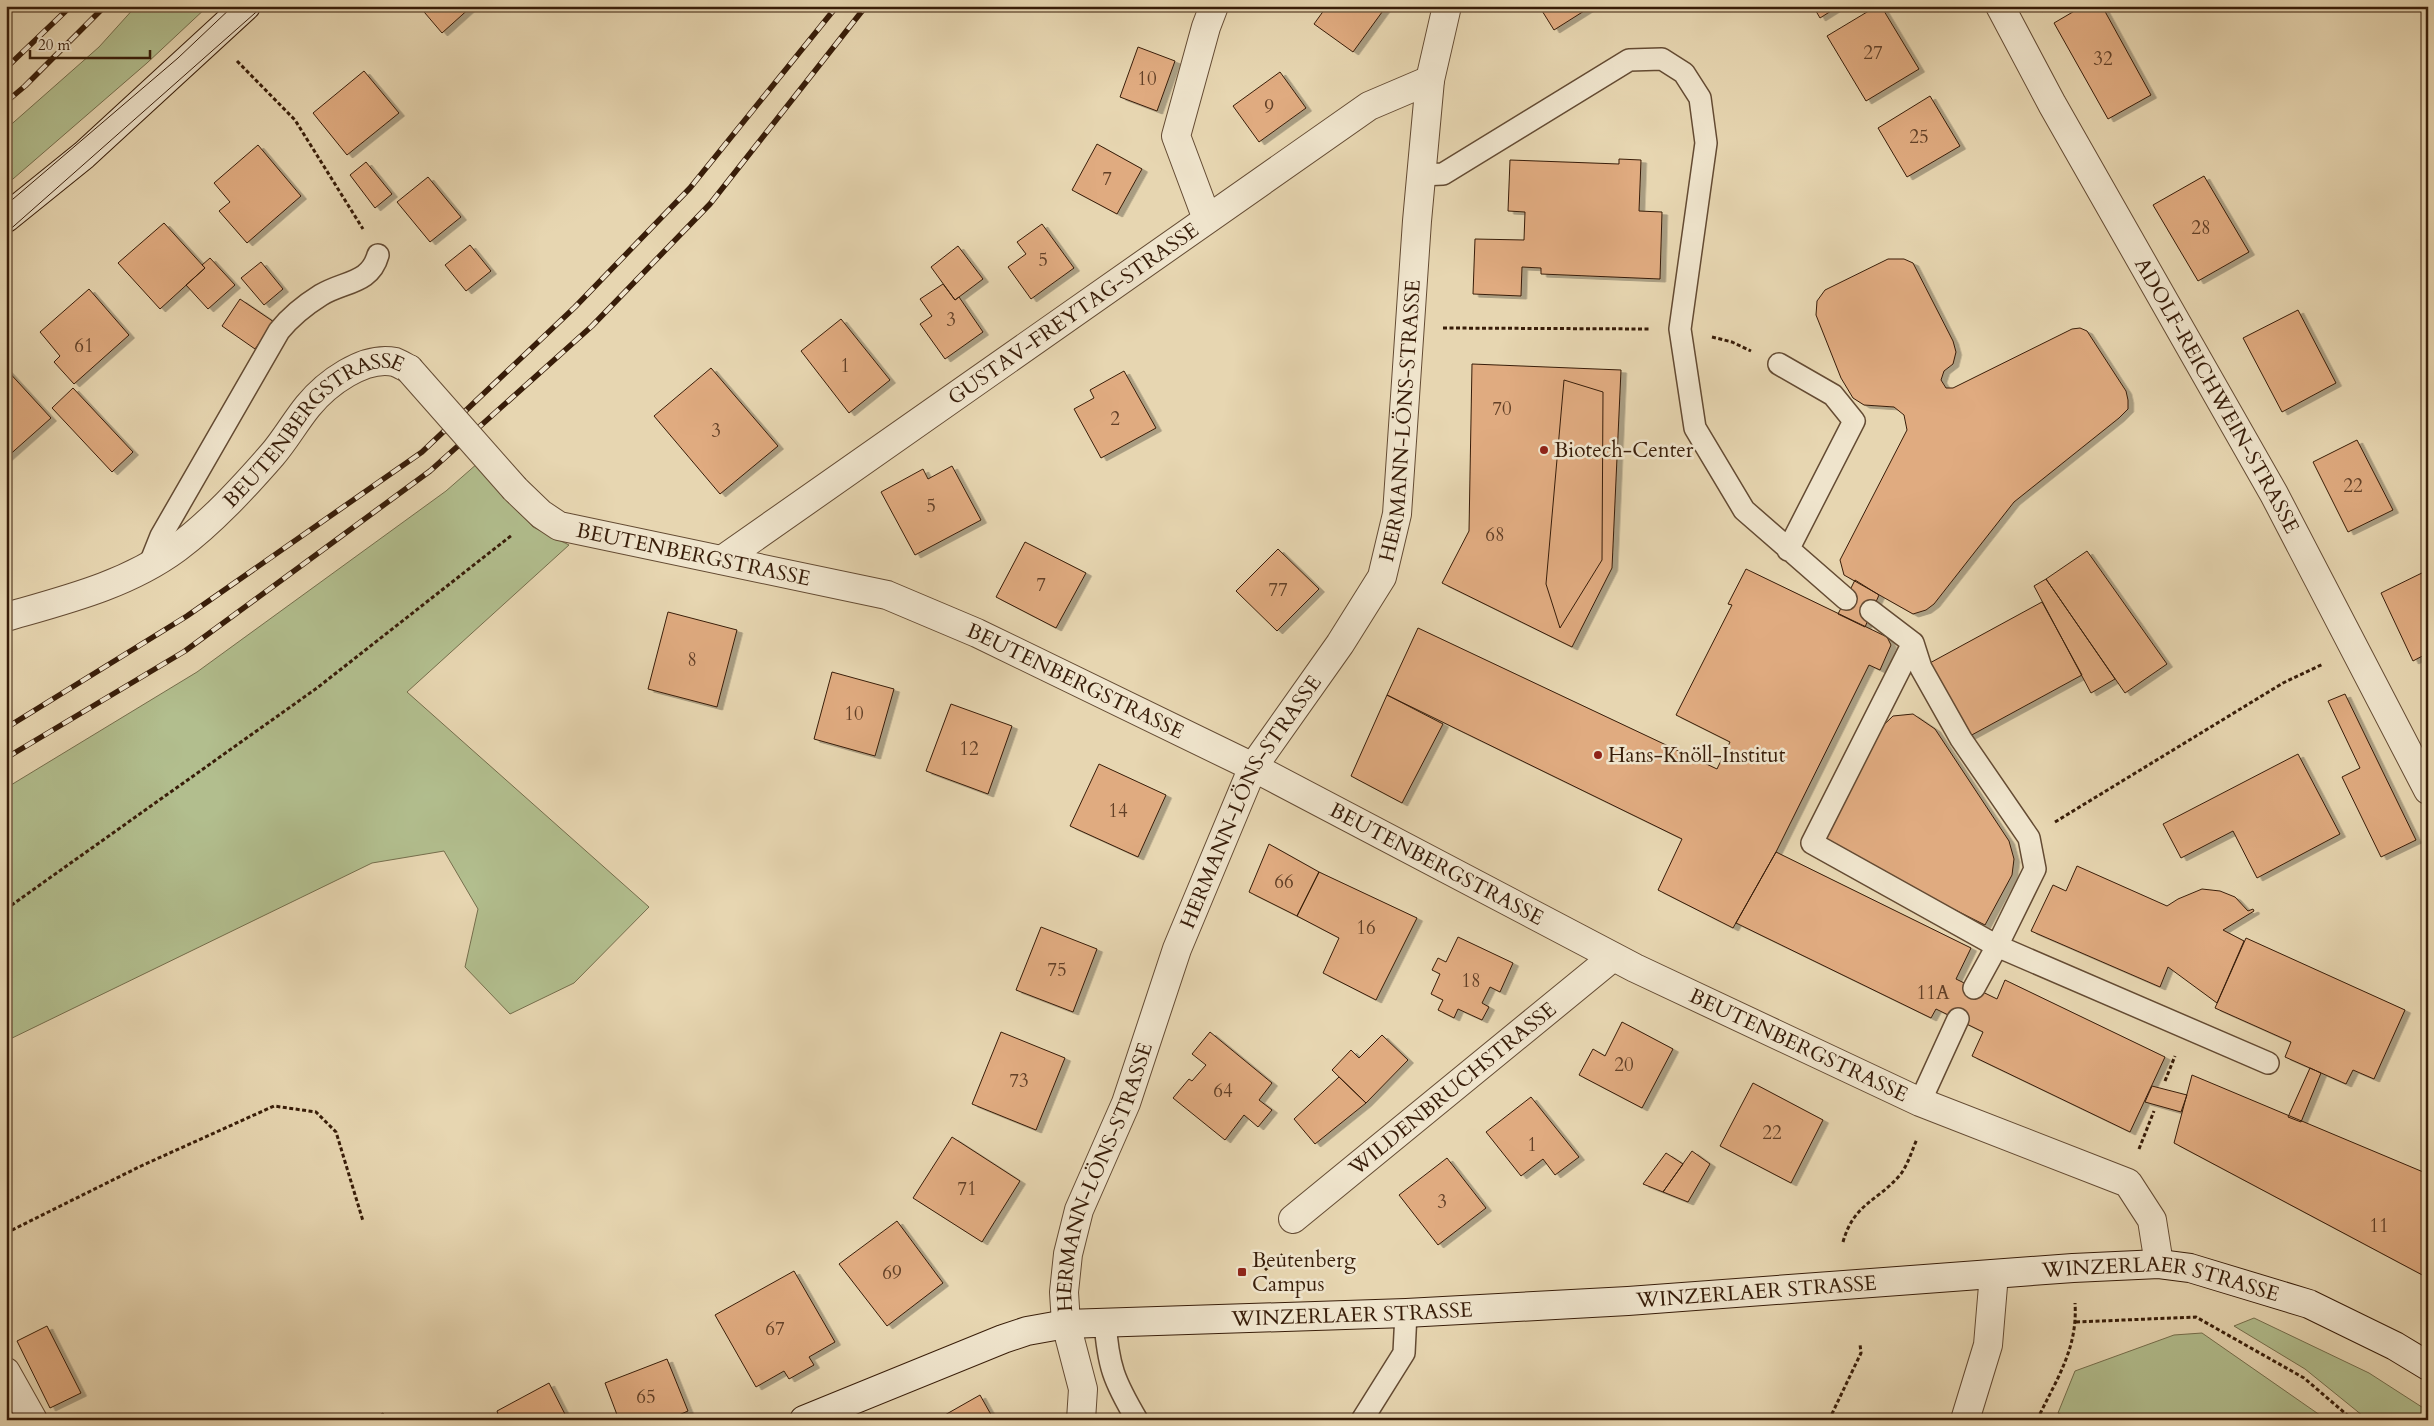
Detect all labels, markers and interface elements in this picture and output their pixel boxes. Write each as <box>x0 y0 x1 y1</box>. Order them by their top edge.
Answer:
scale bar <box>30 28 150 60</box>
text: 20 m <box>38 35 70 55</box>
house number: 27 <box>1863 40 1883 66</box>
house number: 32 <box>2093 46 2113 72</box>
house number: 10 <box>1137 66 1157 92</box>
house number: 9 <box>1264 94 1274 120</box>
house number: 25 <box>1909 124 1929 150</box>
house number: 7 <box>1102 166 1112 192</box>
street label: GUSTAV-FREYTAG-STRASSE <box>942 215 1205 412</box>
house number: 28 <box>2191 215 2211 241</box>
house number: 5 <box>1038 247 1048 273</box>
street label: ADOLF-REICHWEIN-STRASSE <box>2128 252 2307 539</box>
street label: HERMANN-LÖNS-STRASSE <box>1372 279 1427 564</box>
house number: 3 <box>946 307 956 333</box>
house number: 61 <box>74 333 94 359</box>
street label: BEUTENBERGSTRASSE <box>216 346 409 514</box>
house number: 1 <box>840 353 850 379</box>
house number: 70 <box>1492 396 1512 422</box>
house number: 2 <box>1110 406 1120 432</box>
house number: 3 <box>711 418 721 444</box>
place label: Biotech-Center <box>1554 436 1694 465</box>
marker: Biotech-Center <box>1538 444 1550 456</box>
house number: 22 <box>2343 473 2363 499</box>
house number: 5 <box>926 493 936 519</box>
street label: BEUTENBERGSTRASSE <box>574 516 813 593</box>
house number: 68 <box>1485 522 1505 548</box>
house number: 7 <box>1036 572 1046 598</box>
house number: 77 <box>1268 577 1288 603</box>
street label: BEUTENBERGSTRASSE <box>962 616 1189 746</box>
house number: 8 <box>687 647 697 673</box>
street label: HERMANN-LÖNS-STRASSE <box>1173 669 1328 933</box>
house number: 10 <box>844 701 864 727</box>
house number: 12 <box>959 736 979 762</box>
place label: Hans-Knöll-Institut <box>1608 741 1786 770</box>
marker: Hans-Knöll-Institut <box>1592 749 1604 761</box>
street label: BEUTENBERGSTRASSE <box>1324 795 1549 932</box>
house number: 14 <box>1108 798 1128 824</box>
house number: 66 <box>1274 869 1294 895</box>
house number: 16 <box>1356 915 1376 941</box>
house number: 75 <box>1047 957 1067 983</box>
house number: 18 <box>1461 968 1481 994</box>
house number: 11A <box>1917 980 1950 1006</box>
street label: BEUTENBERGSTRASSE <box>1685 981 1913 1109</box>
street label: WILDENBRUCHSTRASSE <box>1342 995 1562 1183</box>
street label: HERMANN-LÖNS-STRASSE <box>1049 1039 1160 1313</box>
house number: 20 <box>1614 1052 1634 1078</box>
house number: 73 <box>1009 1068 1029 1094</box>
house number: 64 <box>1213 1078 1233 1104</box>
house number: 22 <box>1762 1120 1782 1146</box>
house number: 1 <box>1527 1132 1537 1158</box>
house number: 71 <box>957 1176 977 1202</box>
house number: 3 <box>1437 1189 1447 1215</box>
house number: 11 <box>2369 1213 2389 1239</box>
place label: Beutenberg Campus <box>1252 1246 1356 1299</box>
street label: WINZERLAER STRASSE <box>2040 1249 2283 1309</box>
house number: 69 <box>882 1260 902 1286</box>
marker: Beutenberg Campus <box>1236 1266 1248 1278</box>
street label: WINZERLAER STRASSE <box>1634 1268 1878 1315</box>
street label: WINZERLAER STRASSE <box>1230 1295 1473 1333</box>
house number: 67 <box>765 1316 785 1342</box>
house number: 65 <box>636 1384 656 1410</box>

